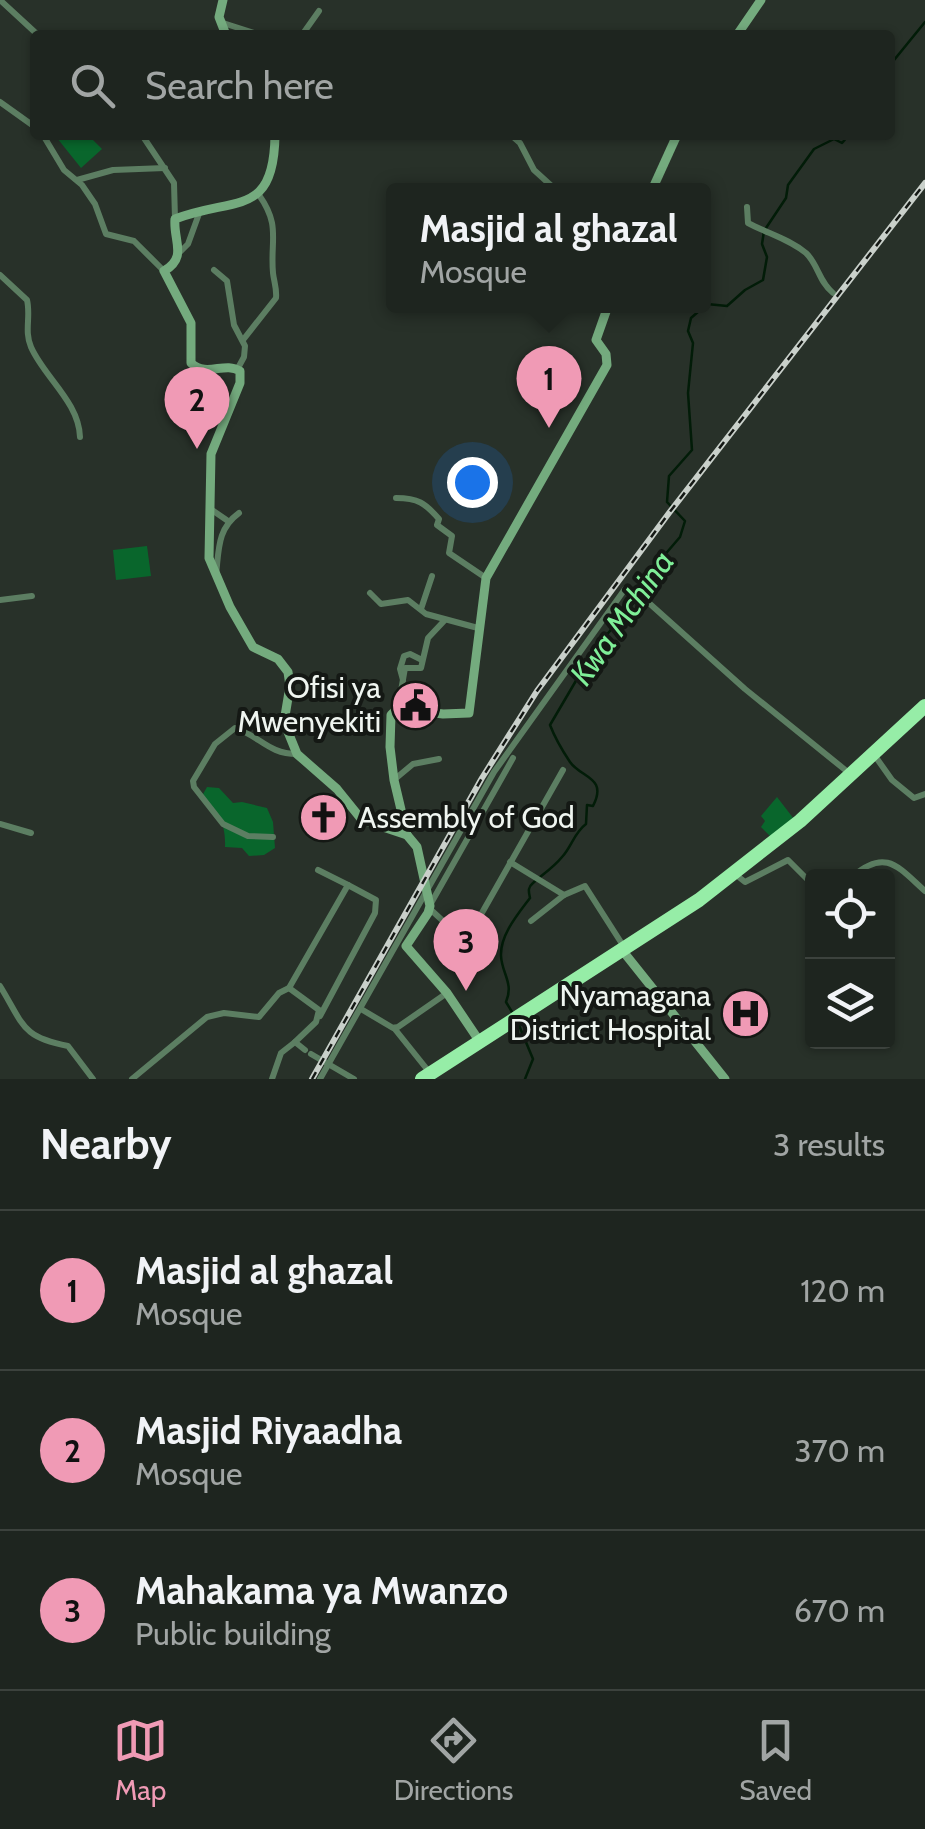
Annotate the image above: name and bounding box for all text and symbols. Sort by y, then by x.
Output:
search box [30,30,895,140]
icon: search [65,58,120,113]
text: Search here [145,62,334,109]
popup [386,183,711,313]
text: Masjid al ghazal [419,205,678,252]
text: Mosque [419,252,527,291]
pin: 1 [516,346,582,428]
pin: 2 [164,366,230,449]
your location [447,457,498,508]
water label: Kwa Mchina [561,543,682,692]
place label: Ofisi ya Mwenyekiti [237,669,382,740]
public building icon: Ofisi ya Mwenyekiti [390,679,442,731]
church icon: Assembly of God [297,792,349,844]
place label: Assembly of God [358,799,575,836]
map controls [805,869,895,1049]
button: locate [805,869,895,959]
pin: 3 [434,908,498,991]
button: layers [805,959,895,1049]
place label: Nyamagana District Hospital [510,977,712,1048]
hospital icon: Nyamagana District Hospital [720,987,772,1039]
text: Nearby [40,1118,172,1170]
text: 3 results [773,1125,885,1164]
text: Masjid al ghazal [135,1247,393,1294]
text: 1 [67,1271,78,1310]
text: 120 m [800,1271,885,1310]
text: Mosque [135,1294,242,1333]
text: Masjid Riyaadha [135,1407,402,1454]
text: 2 [64,1431,81,1470]
text: 370 m [794,1431,885,1470]
text: Mosque [135,1454,242,1493]
text: Mahakama ya Mwanzo [135,1567,508,1614]
text: 3 [64,1591,81,1630]
text: 670 m [794,1591,885,1630]
text: Public building [135,1614,331,1653]
tab: Map [113,1713,168,1807]
tab: Directions [394,1713,513,1807]
tab: Saved [739,1713,812,1807]

